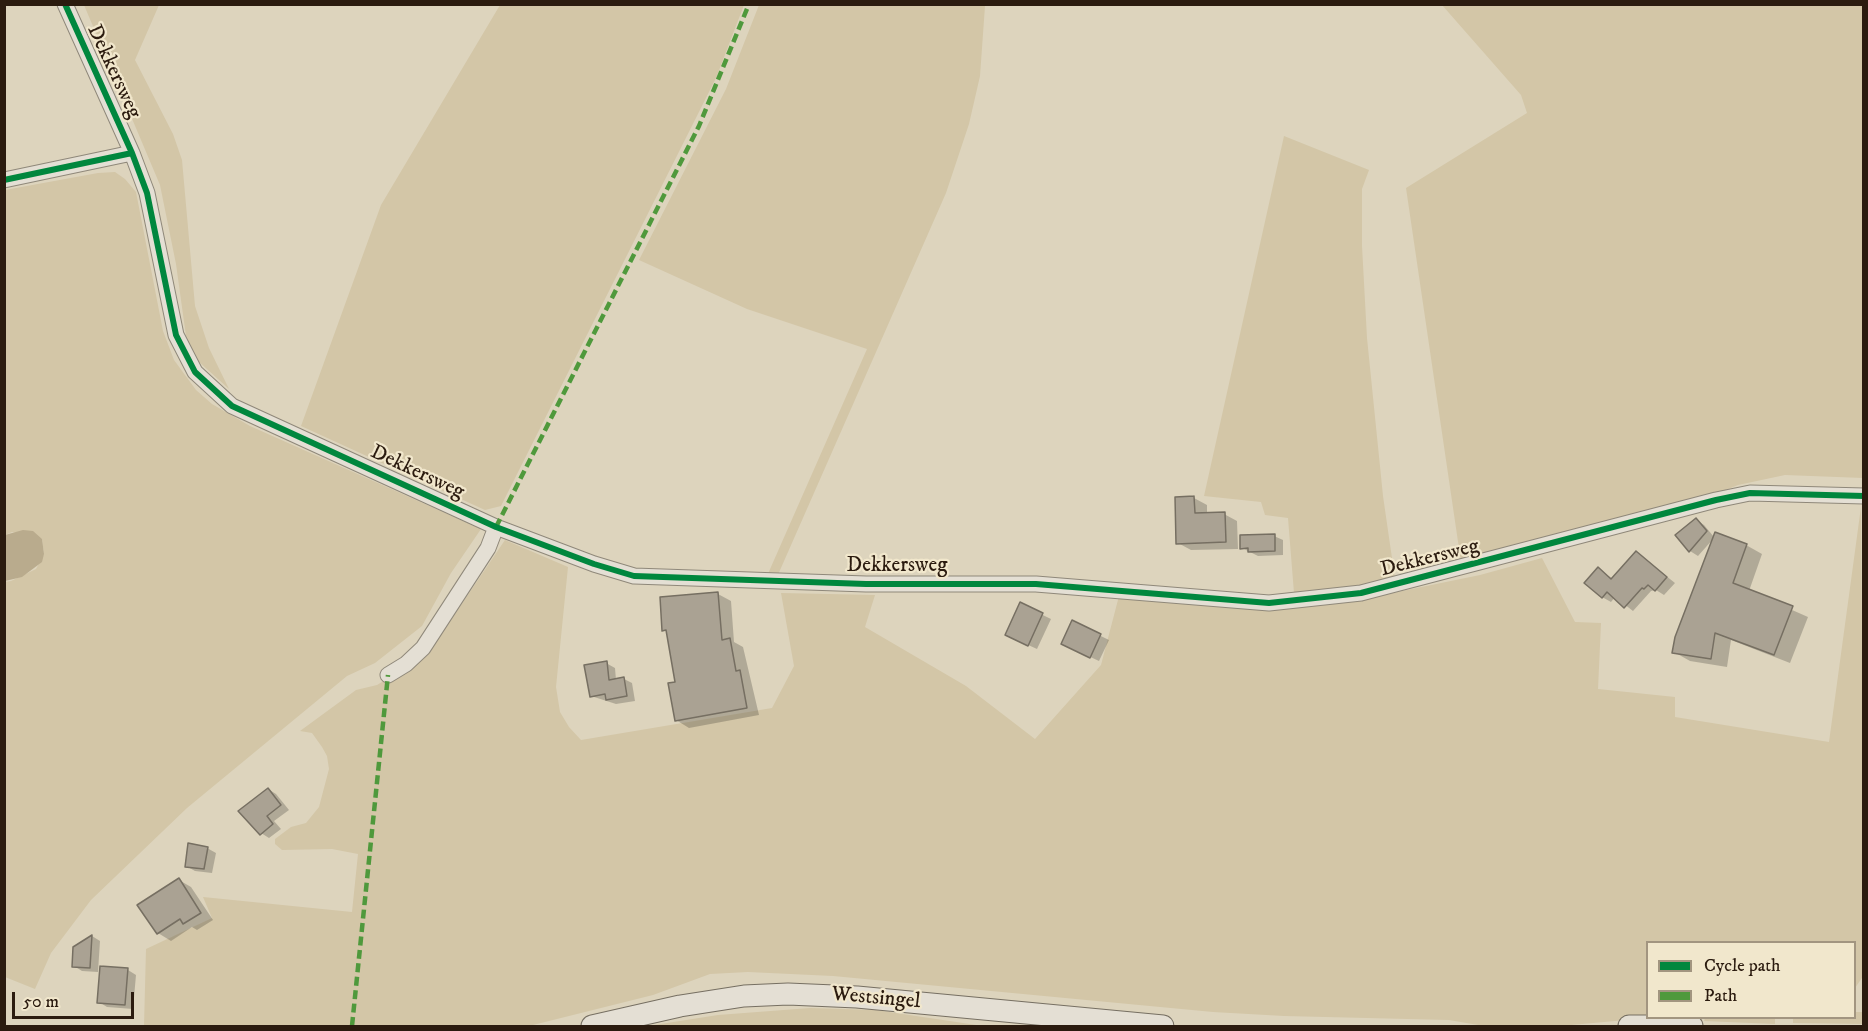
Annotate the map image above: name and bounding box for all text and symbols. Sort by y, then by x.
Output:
street label: Dekkersweg [80,21,146,123]
street label: Dekkersweg [366,440,468,506]
street label: Dekkersweg [1378,535,1482,583]
street label: Dekkersweg [847,554,947,580]
legend [1646,941,1856,1019]
text: Cycle path [1704,955,1781,977]
scale bar [15,980,136,1018]
street label: Westsingel [830,983,922,1015]
text: Path [1704,985,1737,1007]
text: 50 m [23,991,59,1013]

